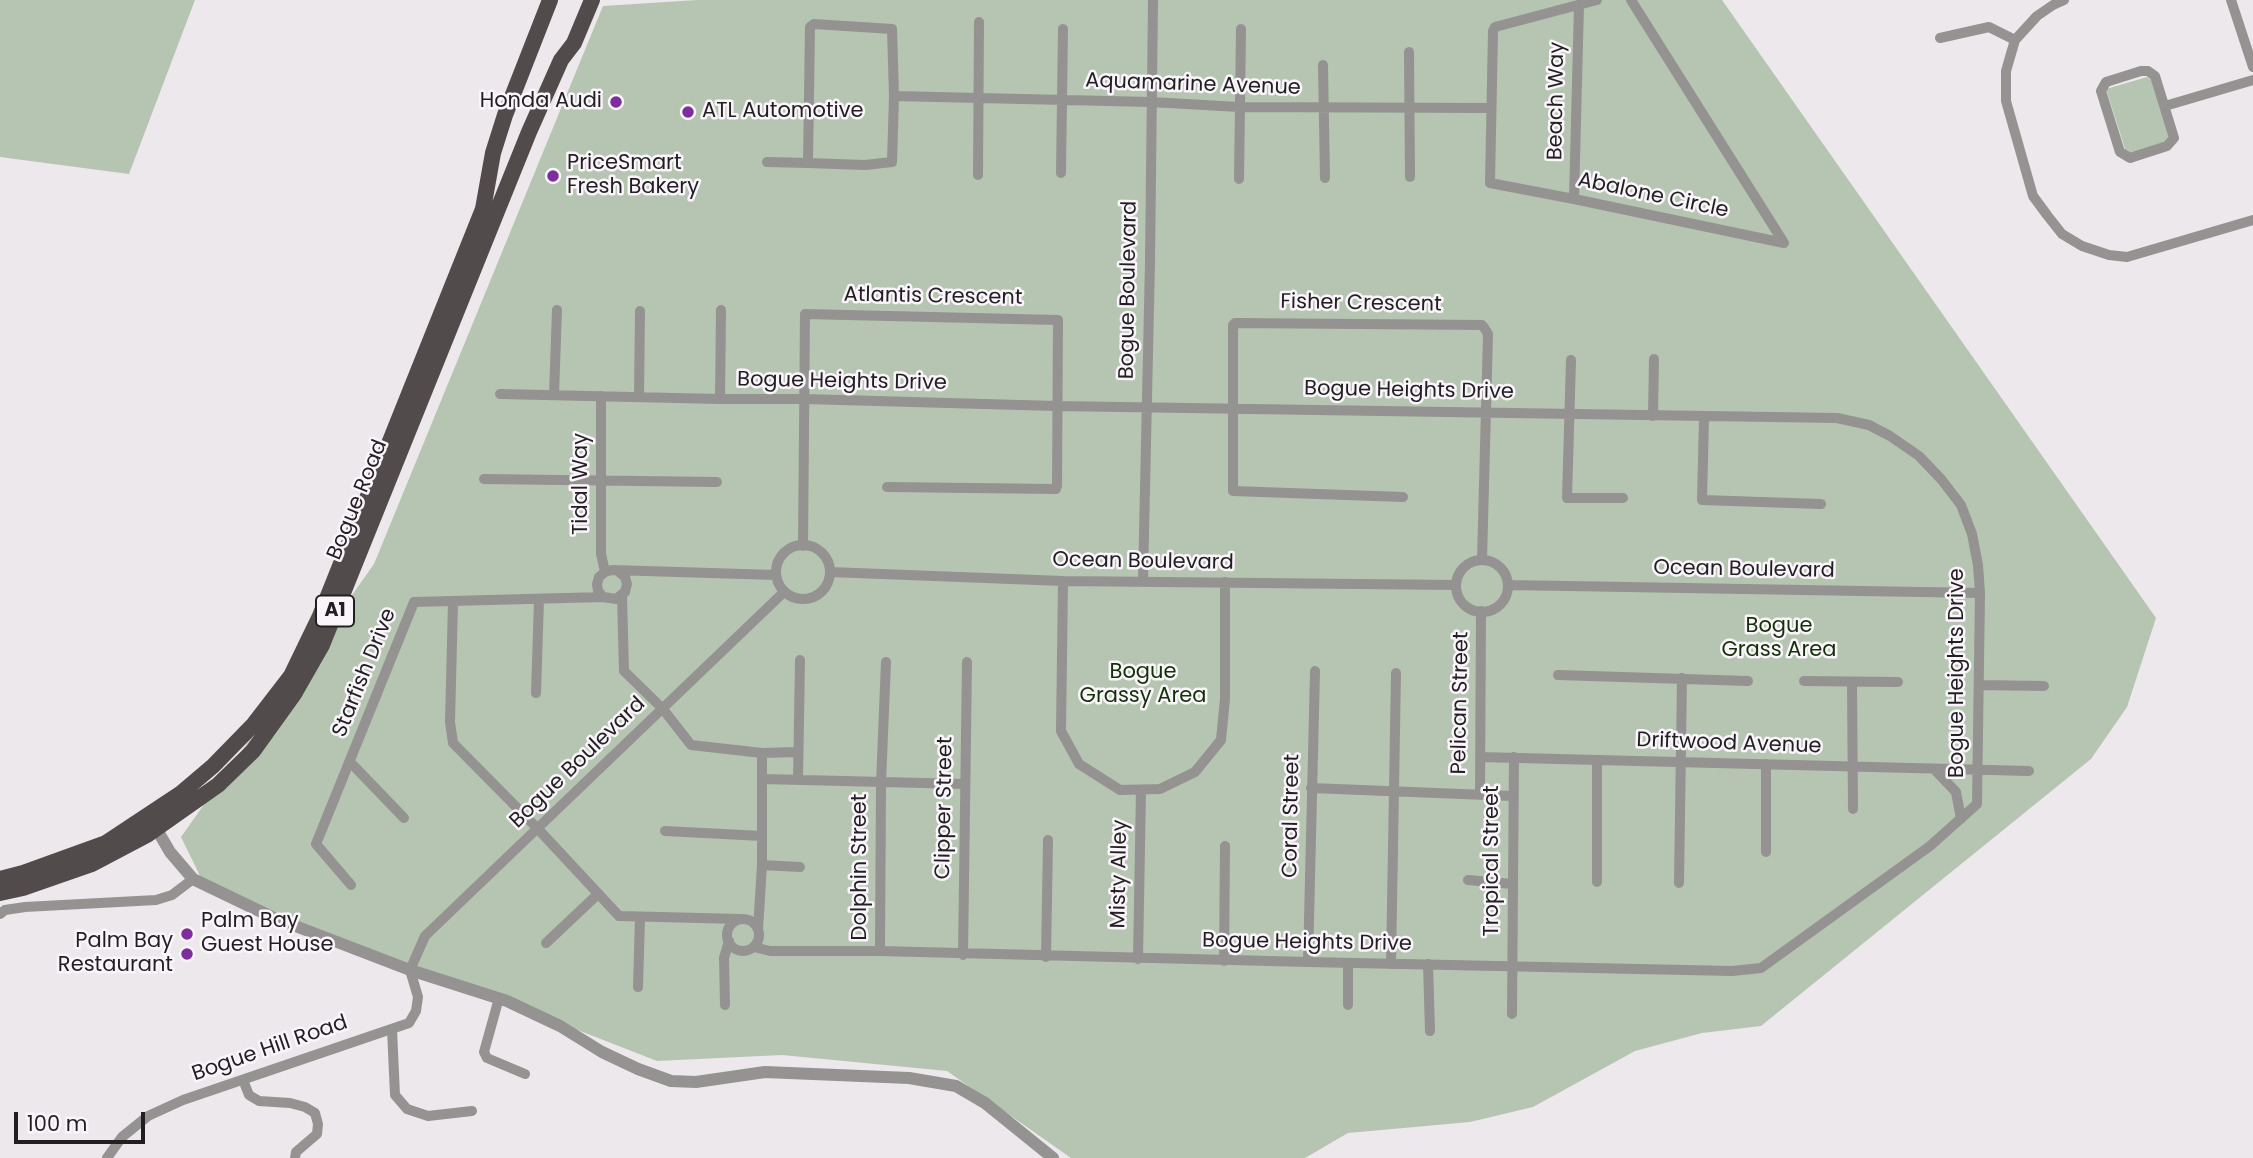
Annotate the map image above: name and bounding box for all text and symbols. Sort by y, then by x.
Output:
street label: Beach Way [1543,42,1571,160]
street label: Aquamarine Avenue [1085,69,1301,101]
place label: Honda Audi [480,89,602,115]
marker: Honda Audi [608,94,624,110]
place label: ATL Automotive [702,99,864,125]
marker: ATL Automotive [680,104,696,120]
place label: PriceSmart Fresh Bakery [567,151,699,201]
marker: PriceSmart Fresh Bakery [545,168,561,184]
street label: Abalone Circle [1575,168,1731,224]
street label: Bogue Boulevard [1115,201,1143,379]
street label: Atlantis Crescent [843,283,1023,311]
street label: Fisher Crescent [1280,290,1442,318]
street label: Bogue Heights Drive [737,368,947,396]
street label: Bogue Heights Drive [1304,377,1514,405]
street label: Tidal Way [569,433,595,535]
street label: Bogue Road [322,436,394,564]
street label: Ocean Boulevard [1052,548,1234,576]
street label: Ocean Boulevard [1653,556,1835,584]
street label: Bogue Heights Drive [1945,568,1971,778]
road number: A1 [316,596,354,626]
street label: Starfish Drive [328,605,402,741]
park label: Bogue Grass Area [1721,614,1837,664]
street label: Pelican Street [1447,631,1475,775]
park label: Bogue Grassy Area [1080,660,1206,710]
street label: Bogue Boulevard [505,692,651,834]
street label: Driftwood Avenue [1636,728,1822,760]
street label: Clipper Street [931,736,959,880]
street label: Coral Street [1278,754,1306,878]
street label: Tropical Street [1480,785,1506,937]
street label: Dolphin Street [848,794,874,940]
street label: Misty Alley [1106,819,1134,929]
place label: Palm Bay Guest House [201,909,333,959]
marker: Palm Bay Guest House [179,926,195,942]
place label: Palm Bay Restaurant [58,929,173,979]
street label: Bogue Heights Drive [1202,929,1412,957]
marker: Palm Bay Restaurant [179,946,195,962]
street label: Bogue Hill Road [189,1011,351,1087]
scale bar [18,1098,149,1142]
text: 100 m [27,1109,87,1138]

